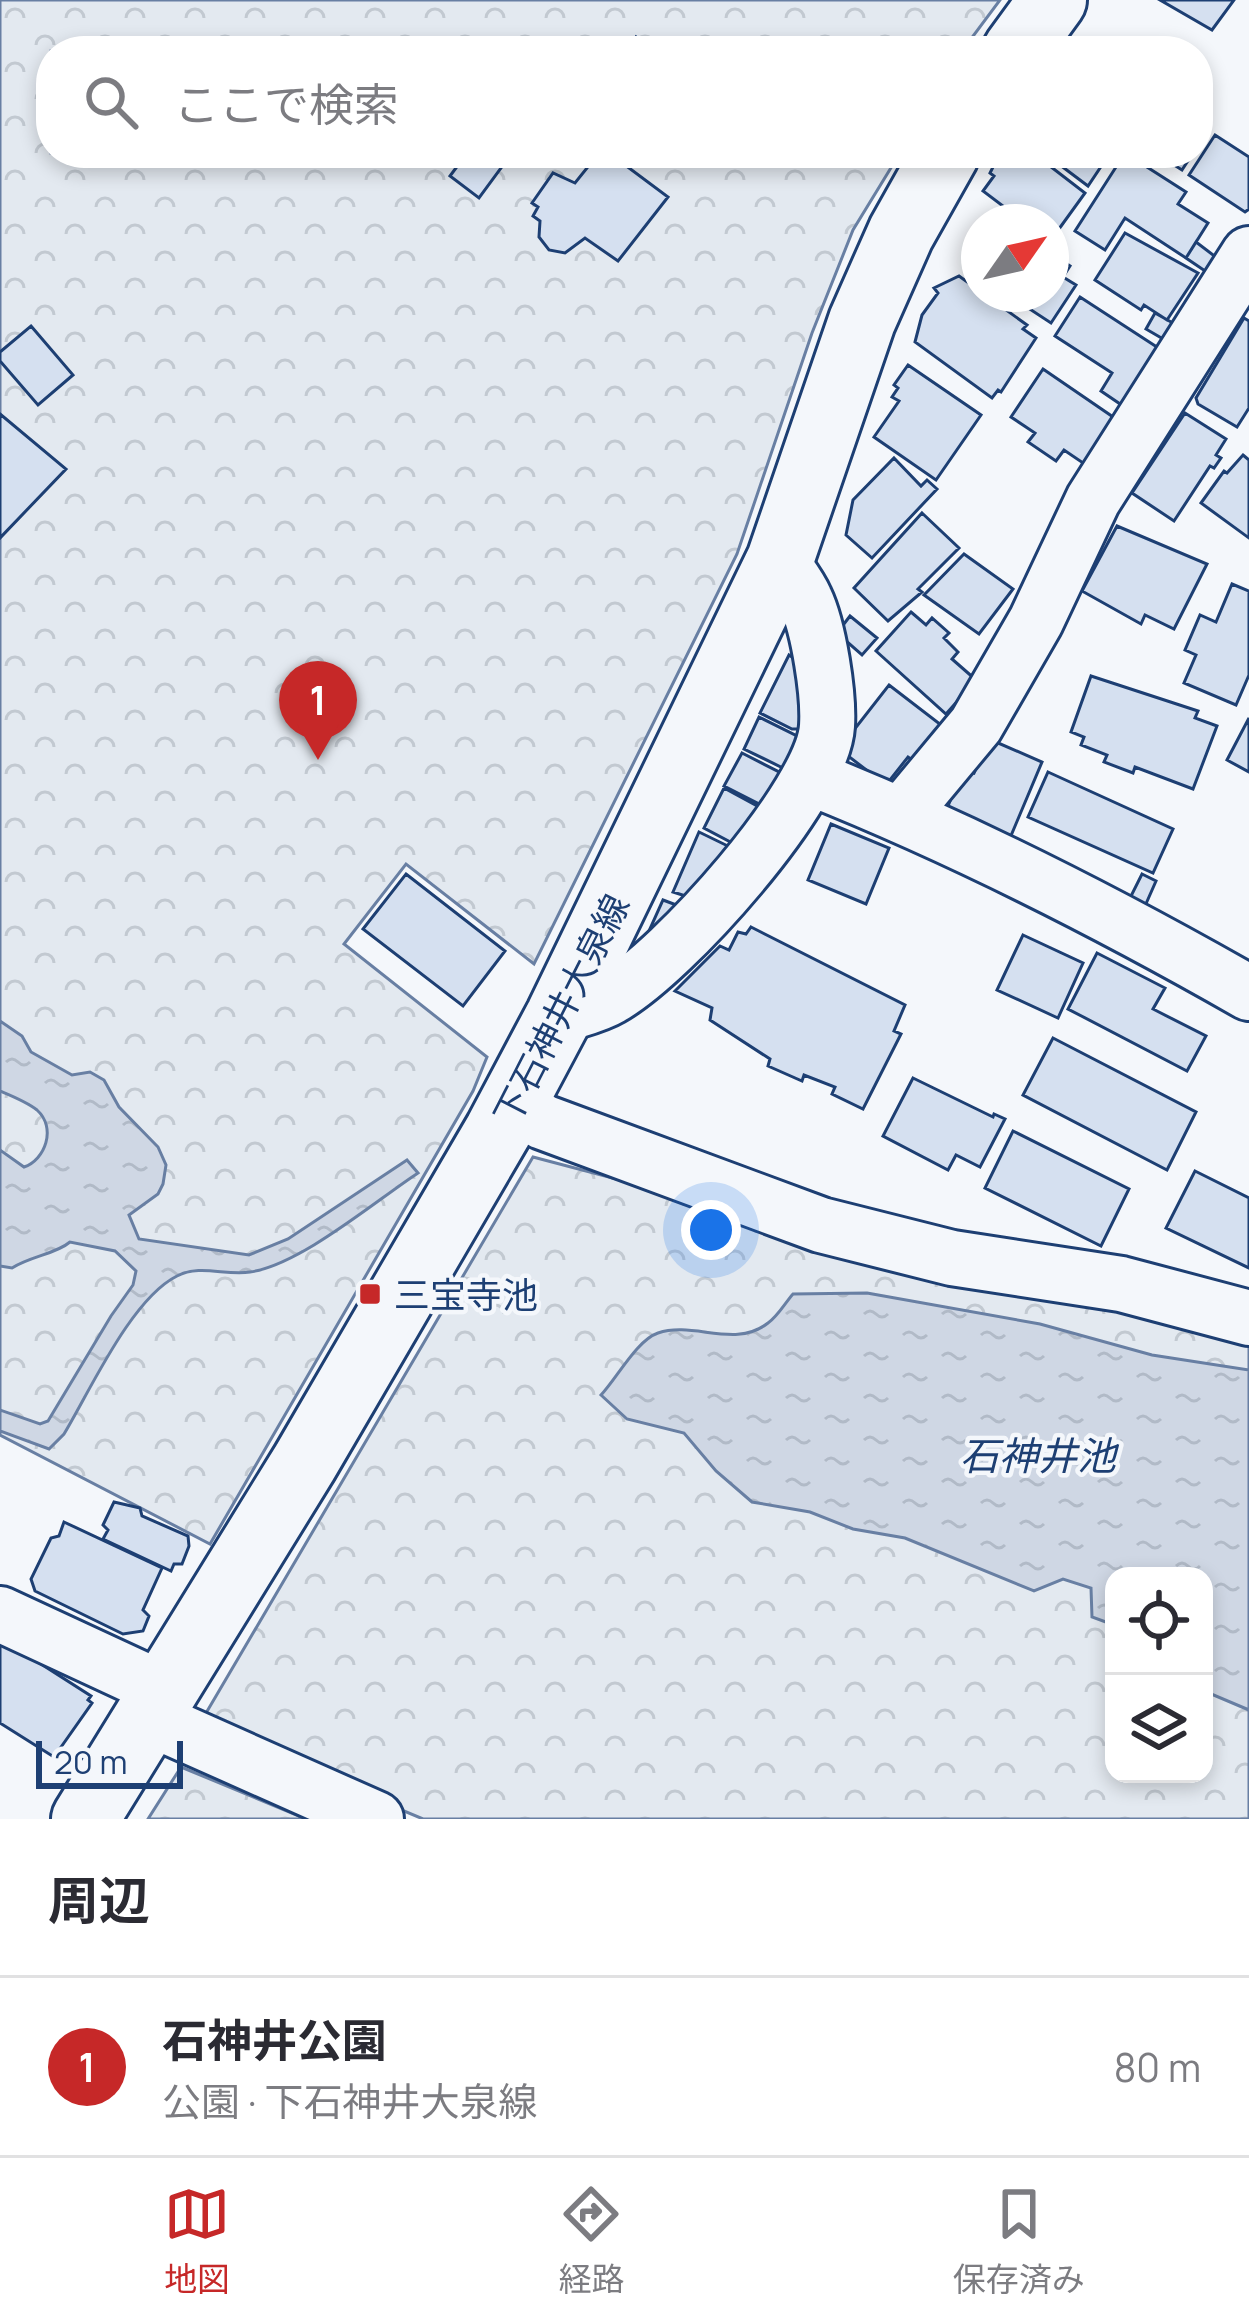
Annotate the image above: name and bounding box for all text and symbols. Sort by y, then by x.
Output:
search box [36,36,1213,168]
icon: search [78,69,144,135]
text: ここで検索 [174,73,399,135]
north arrow [961,204,1069,312]
pin: 1 [279,661,357,760]
street label: 下石神井大泉線 [482,886,640,1132]
your location [681,1200,741,1260]
place label: 三宝寺池 [394,1270,538,1319]
marker: 三宝寺池 [357,1281,383,1307]
water label: 石神井池 [960,1428,1120,1482]
map controls [1105,1567,1213,1783]
button: locate [1105,1567,1213,1675]
button: layers [1105,1675,1213,1783]
scale bar [36,1735,183,1788]
text: 20 m [54,1739,128,1784]
text: 周辺 [48,1865,150,1934]
text: 石神井公園 [162,2009,387,2071]
text: 1 [78,2040,96,2094]
text: 80 m [1114,2040,1201,2094]
text: 公園 · 下石神井大泉線 [162,2074,537,2128]
tab: 地図 [164,2181,230,2301]
tab: 経路 [558,2181,624,2301]
tab: 保存済み [953,2181,1085,2301]

